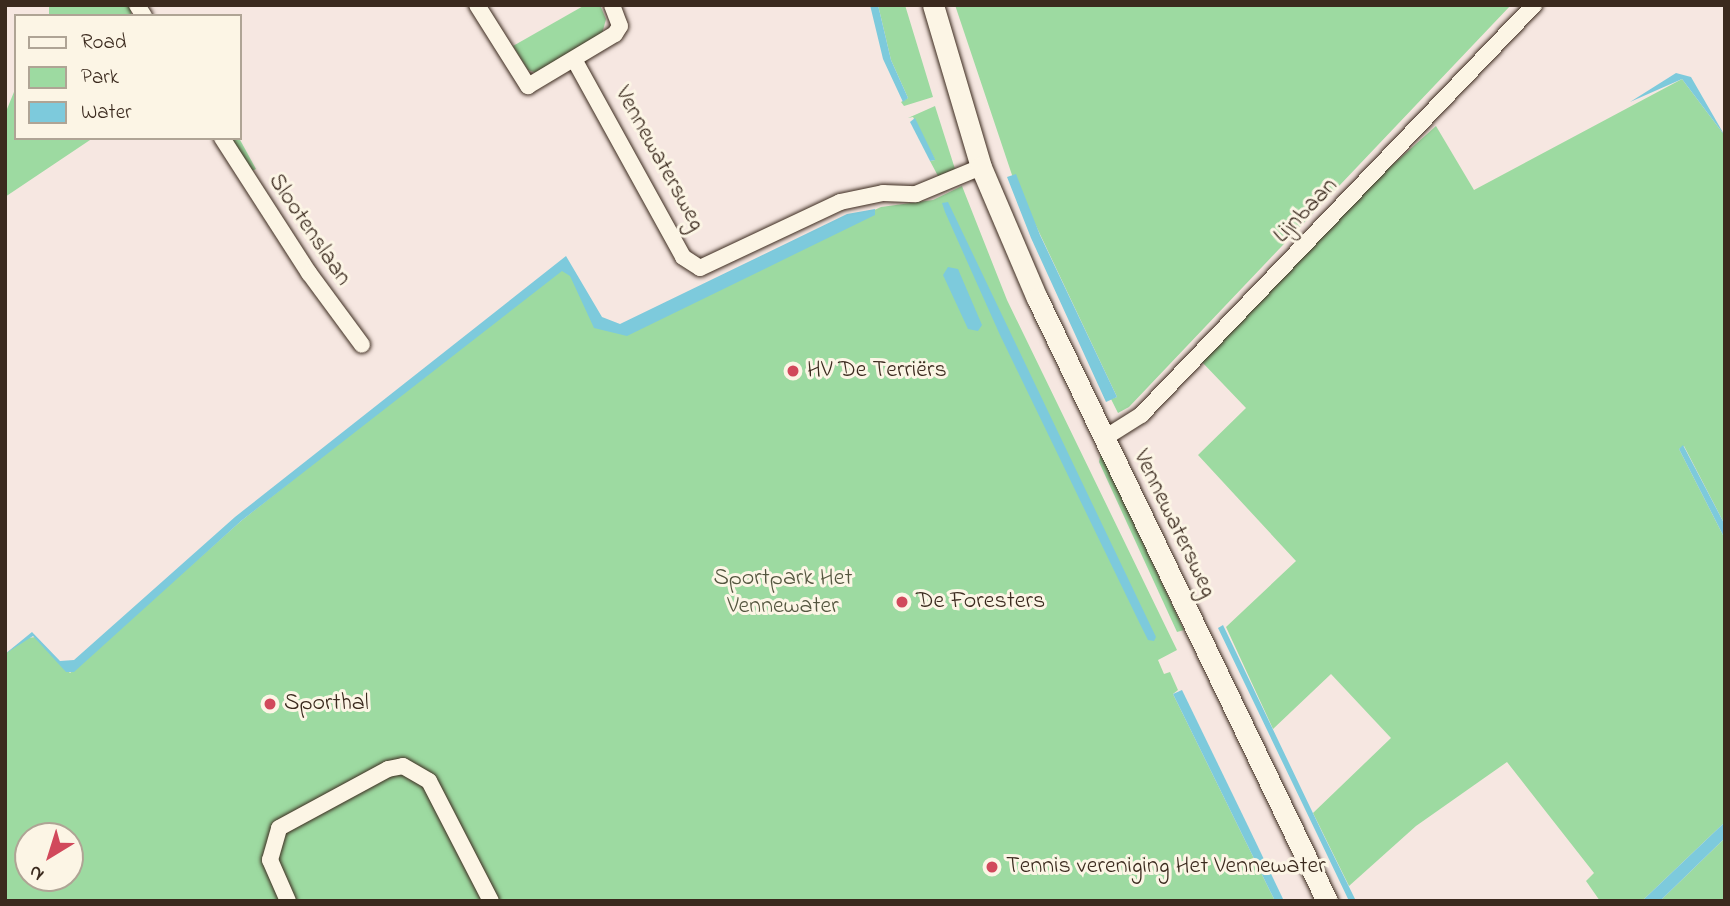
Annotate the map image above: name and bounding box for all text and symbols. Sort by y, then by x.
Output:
legend [14,14,242,140]
text: Road [81,28,127,58]
text: Park [81,63,119,93]
street label: Vennewatersweg [607,82,711,236]
text: Water [81,98,132,128]
street label: Slootenslaan [261,168,357,292]
street label: Lijnbaan [1268,172,1344,250]
place label: HV De Terriërs [807,357,947,385]
marker: HV De Terriërs [785,363,801,379]
street label: Vennewatersweg [1126,445,1222,603]
park label: Sportpark Het Vennewater [713,565,853,621]
place label: De Foresters [916,588,1045,616]
marker: De Foresters [894,594,910,610]
place label: Sporthal [284,690,369,718]
marker: Sporthal [262,696,278,712]
north arrow [14,822,84,892]
place label: Tennis vereniging Het Vennewater [1006,853,1326,881]
text: N [24,858,50,887]
marker: Tennis vereniging Het Vennewater [984,859,1000,875]

